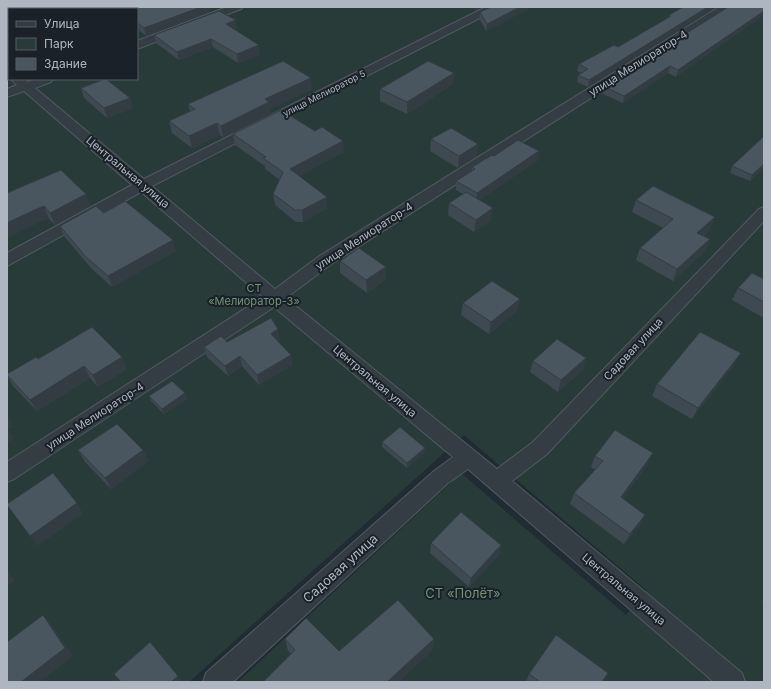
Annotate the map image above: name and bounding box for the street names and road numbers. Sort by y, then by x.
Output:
street label: улица Мелиоратор-4 [586,27,690,99]
street label: улица Мелиоратор 5 [281,67,367,119]
street label: Центральная улица [83,133,173,211]
street label: улица Мелиоратор-4 [313,199,415,273]
street label: Садовая улица [600,315,666,383]
street label: Центральная улица [330,342,420,420]
street label: улица Мелиоратор-4 [44,379,146,453]
street label: Садовая улица [299,530,381,606]
street label: Центральная улица [579,550,669,628]

